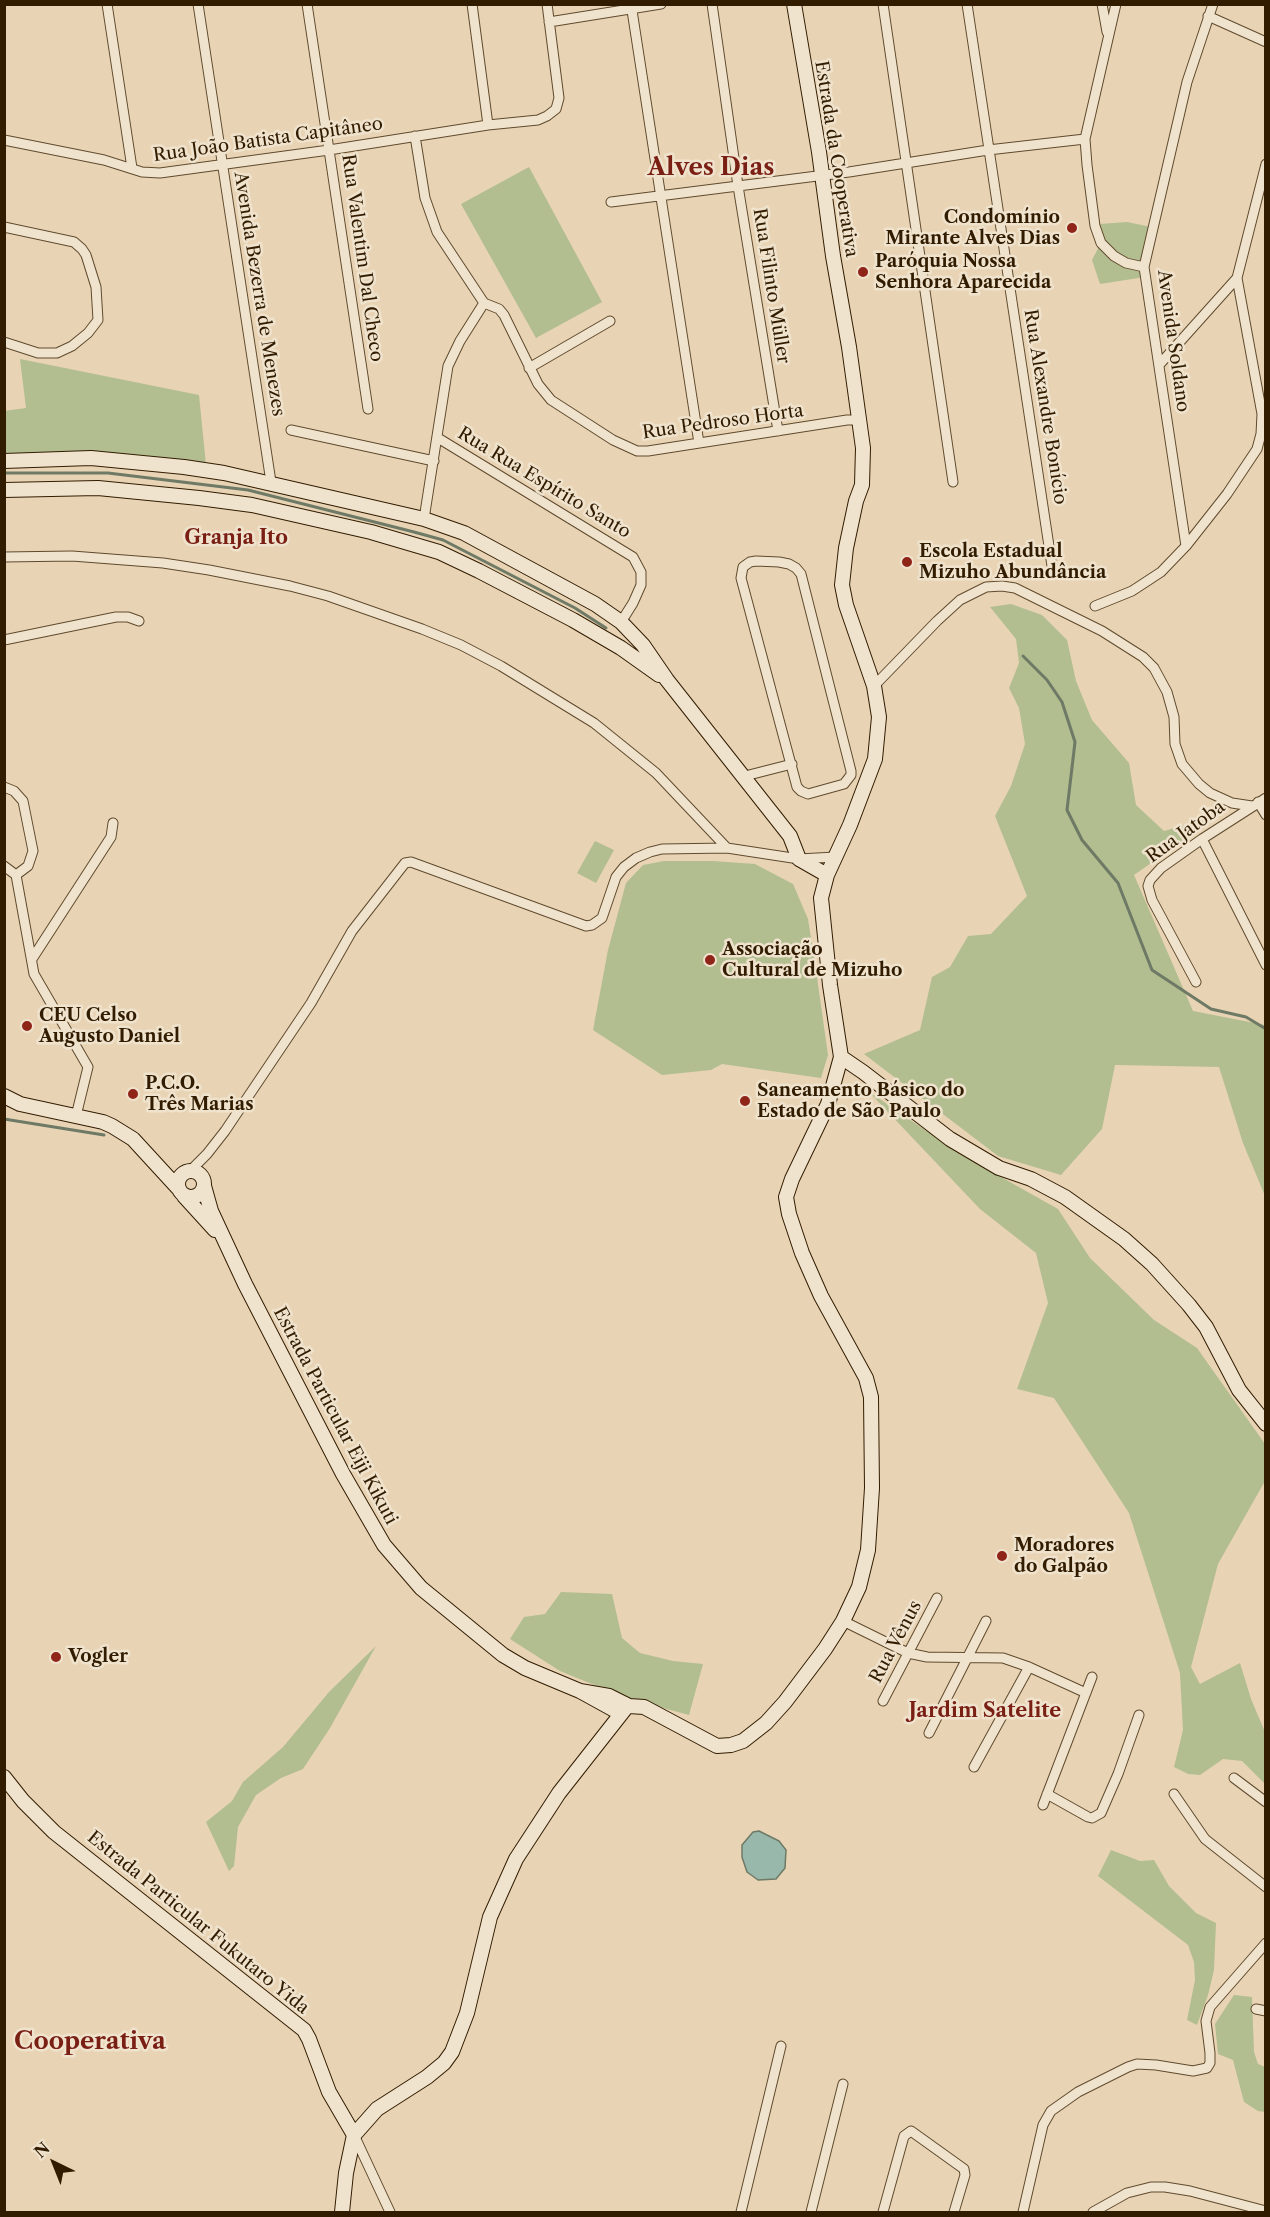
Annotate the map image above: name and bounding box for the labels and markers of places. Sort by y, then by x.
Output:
place label: Condomínio Mirante Alves Dias [885,207,1060,250]
marker: Condomínio Mirante Alves Dias [1065,221,1079,235]
place label: Paróquia Nossa Senhora Aparecida [875,251,1051,294]
marker: Paróquia Nossa Senhora Aparecida [856,265,870,279]
place label: Escola Estadual Mizuho Abundância [919,541,1106,584]
marker: Escola Estadual Mizuho Abundância [900,555,914,569]
place label: Associação Cultural de Mizuho [722,939,902,982]
marker: Associação Cultural de Mizuho [703,953,717,967]
place label: CEU Celso Augusto Daniel [39,1005,180,1048]
marker: CEU Celso Augusto Daniel [20,1019,34,1033]
place label: P.C.O. Três Marias [145,1073,254,1116]
place label: Saneamento Básico do Estado de São Paulo [757,1080,964,1122]
marker: P.C.O. Três Marias [126,1087,140,1101]
marker: Saneamento Básico do Estado de São Paulo [738,1094,752,1108]
place label: Moradores do Galpão [1014,1535,1114,1578]
marker: Moradores do Galpão [995,1549,1009,1563]
place label: Vogler [68,1646,128,1668]
marker: Vogler [49,1650,63,1664]

